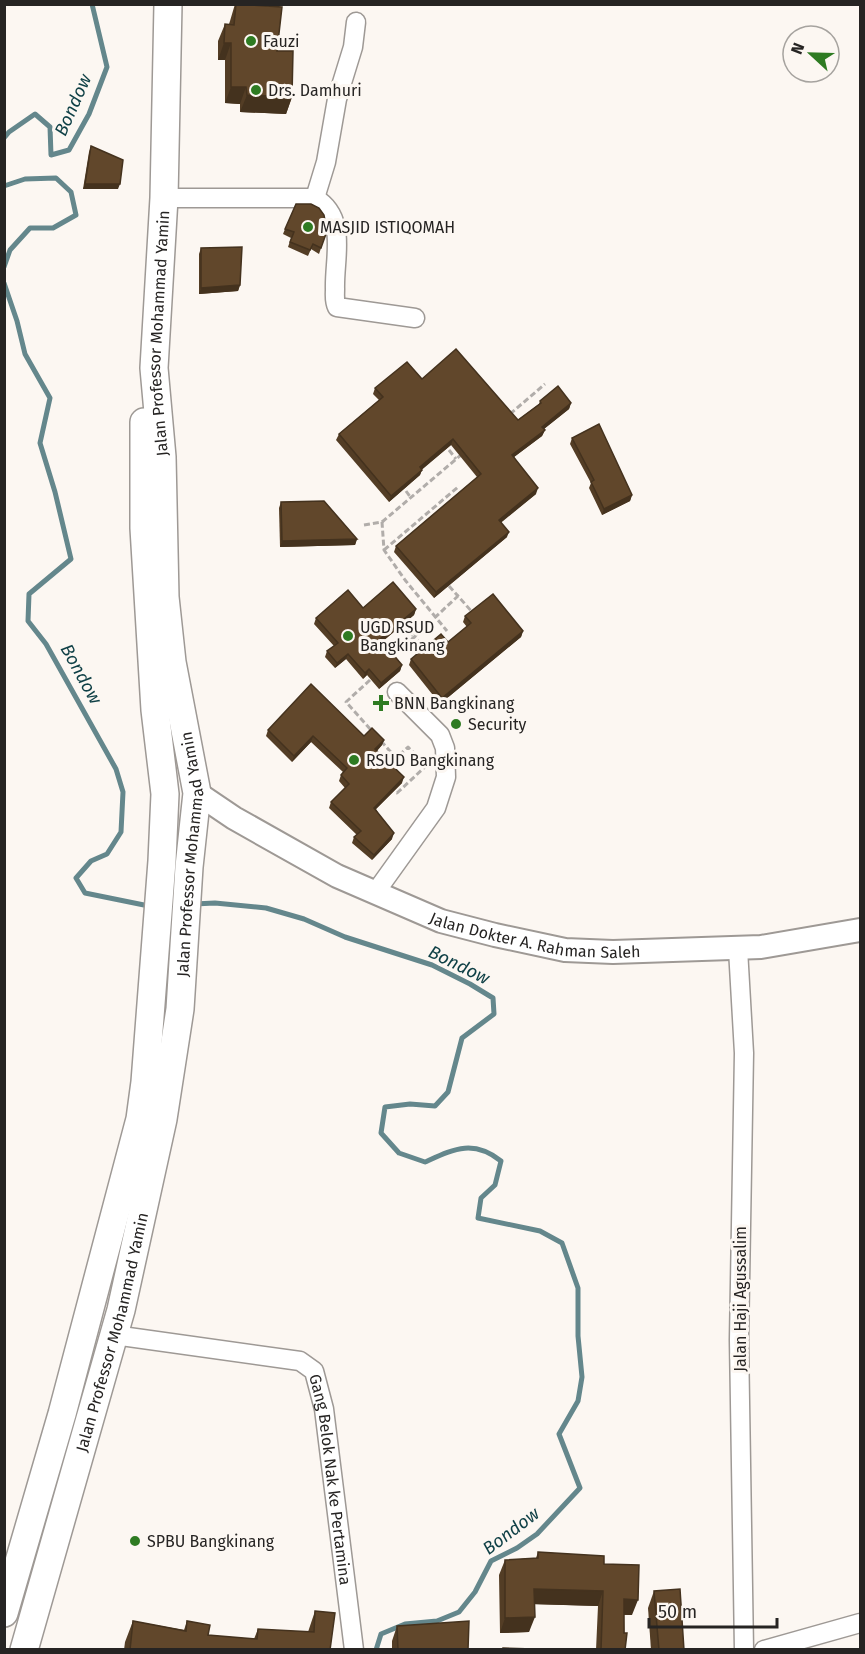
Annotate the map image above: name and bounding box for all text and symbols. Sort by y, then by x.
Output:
north arrow [781,24,841,84]
place label: Fauzi [263,32,299,51]
marker: Fauzi [244,34,258,48]
text: N [787,40,808,57]
water label: Bondow [50,70,97,139]
place label: Drs. Damhuri [268,81,362,100]
marker: Drs. Damhuri [249,83,263,97]
street label: Jalan Professor Mohammad Yamin [144,210,173,457]
place label: MASJID ISTIQOMAH [320,218,455,237]
marker: MASJID ISTIQOMAH [301,220,315,234]
place label: UGD RSUD Bangkinang [360,618,445,655]
marker: UGD RSUD Bangkinang [341,629,355,643]
water label: Bondow [56,640,107,709]
marker: BNN Bangkinang [372,694,390,712]
place label: BNN Bangkinang [394,694,515,713]
place label: Security [468,715,527,734]
marker: Security [449,717,463,731]
street label: Jalan Professor Mohammad Yamin [173,730,207,977]
place label: RSUD Bangkinang [366,751,495,770]
marker: RSUD Bangkinang [347,753,361,767]
street label: Jalan Dokter A. Rahman Saleh [427,908,641,962]
water label: Bondow [425,941,494,990]
street label: Jalan Professor Mohammad Yamin [72,1210,152,1454]
street label: Jalan Haji Agussalim [731,1226,750,1372]
street label: Gang Belok Nak ke Pertamina [306,1372,355,1586]
water label: Bondow [478,1502,545,1559]
place label: SPBU Bangkinang [147,1532,275,1551]
marker: SPBU Bangkinang [128,1534,142,1548]
scale bar [649,1591,776,1629]
text: 50 m [658,1601,697,1623]

